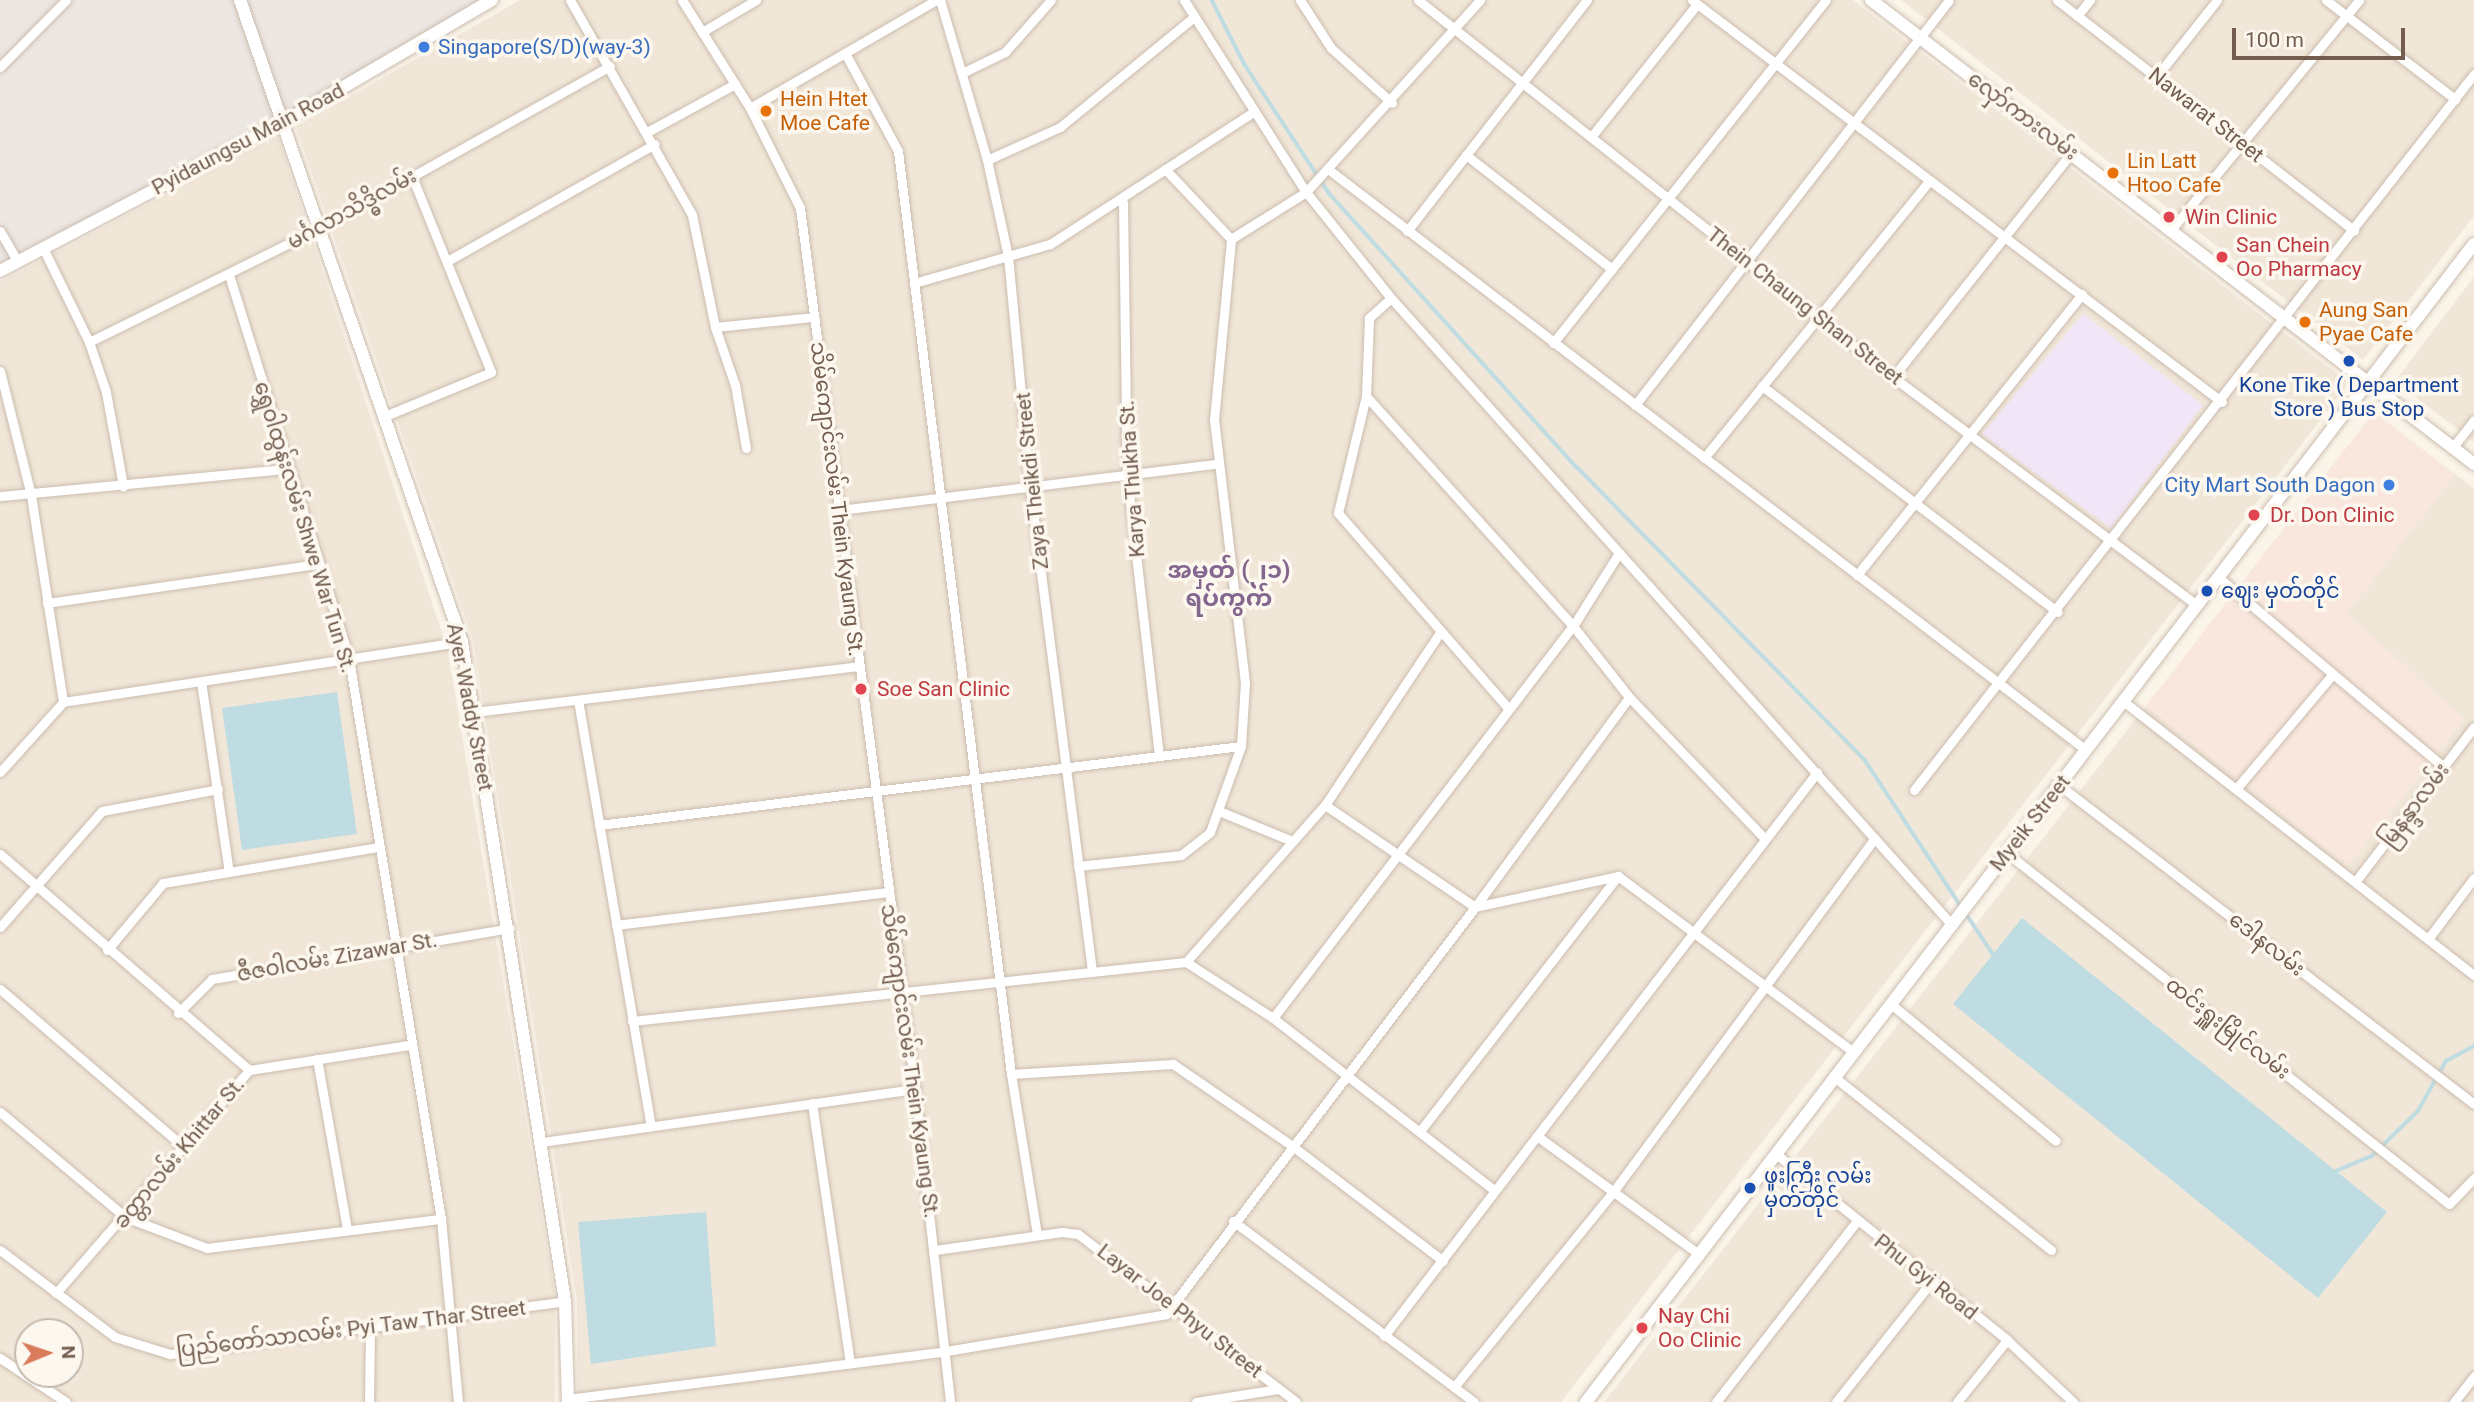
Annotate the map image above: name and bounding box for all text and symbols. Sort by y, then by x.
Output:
scale bar [2236,14,2409,58]
text: 100 m [2245,28,2304,52]
place label: Singapore(S/D)(way-3) [438,34,651,60]
marker: Singapore(S/D)(way-3) [416,39,432,55]
street label: Nawarat Street [2143,62,2269,168]
street label: လှော်ကားလမ်း [1963,66,2083,166]
street label: Pyidaungsu Main Road [148,78,348,200]
place label: Hein Htet Moe Cafe [780,86,870,136]
marker: Hein Htet Moe Cafe [758,103,774,119]
place label: Lin Latt Htoo Cafe [2127,148,2221,198]
street label: မင်္ဂလာသိဒ္ဓိလမ်း [283,163,421,255]
marker: Lin Latt Htoo Cafe [2105,165,2121,181]
place label: Win Clinic [2185,204,2277,230]
marker: Win Clinic [2159,207,2179,227]
street label: Thein Chaung Shan Street [1702,222,1908,390]
place label: San Chein Oo Pharmacy [2236,232,2362,282]
marker: San Chein Oo Pharmacy [2214,249,2230,265]
place label: Aung San Pyae Cafe [2319,297,2413,347]
marker: Aung San Pyae Cafe [2297,314,2313,330]
street label: သိမ်ကျောင်းလမ်း Thein Kyaung St. [805,340,869,658]
marker: Kone Tike ( Department Store ) Bus Stop [2341,353,2357,369]
place label: Kone Tike ( Department Store ) Bus Stop [2239,372,2459,422]
street label: ရွှေဝါထွန်းလမ်း Shwe War Tun St. [249,378,361,676]
street label: Zaya Theikdi Street [1010,391,1054,571]
street label: Karya Thukha St. [1114,399,1150,559]
place label: City Mart South Dagon [2165,472,2375,498]
marker: City Mart South Dagon [2381,477,2397,493]
place label: Dr. Don Clinic [2270,502,2395,528]
marker: Dr. Don Clinic [2244,505,2264,525]
district label: အမှတ် (၂၁) ရပ်ကွက် [1168,557,1290,613]
place label: ဈေး မှတ်တိုင် [2221,578,2340,604]
marker: ဈေး မှတ်တိုင် [2199,583,2215,599]
street label: Ayer Waddy Street [441,621,499,793]
place label: Soe San Clinic [877,676,1010,702]
marker: Soe San Clinic [851,679,871,699]
street label: မြနန္ဒာလမ်း [2375,758,2455,852]
street label: Myeik Street [1984,770,2076,876]
street label: သိမ်ကျောင်းလမ်း Thein Kyaung St. [875,902,945,1220]
street label: ဒေါနလမ်း [2224,907,2310,981]
street label: ဇီဇဝါလမ်း Zizawar St. [235,927,439,987]
street label: ထင်းရှူးမြိုင်လမ်း [2161,972,2295,1084]
street label: ခတ္တာလမ်း Khittar St. [108,1072,250,1234]
place label: ဖူးကြီး လမ်း မှတ်တိုင် [1764,1163,1871,1213]
marker: ဖူးကြီး လမ်း မှတ်တိုင် [1742,1180,1758,1196]
street label: Phu Gyi Road [1869,1229,1983,1325]
street label: Layar Joe Phyu Street [1092,1239,1268,1383]
street label: ပြည်တော်သာလမ်း Pyi Taw Thar Street [174,1295,528,1363]
place label: Nay Chi Oo Clinic [1658,1303,1741,1353]
north arrow [14,1318,84,1388]
marker: Nay Chi Oo Clinic [1632,1318,1652,1338]
text: N [57,1345,80,1359]

